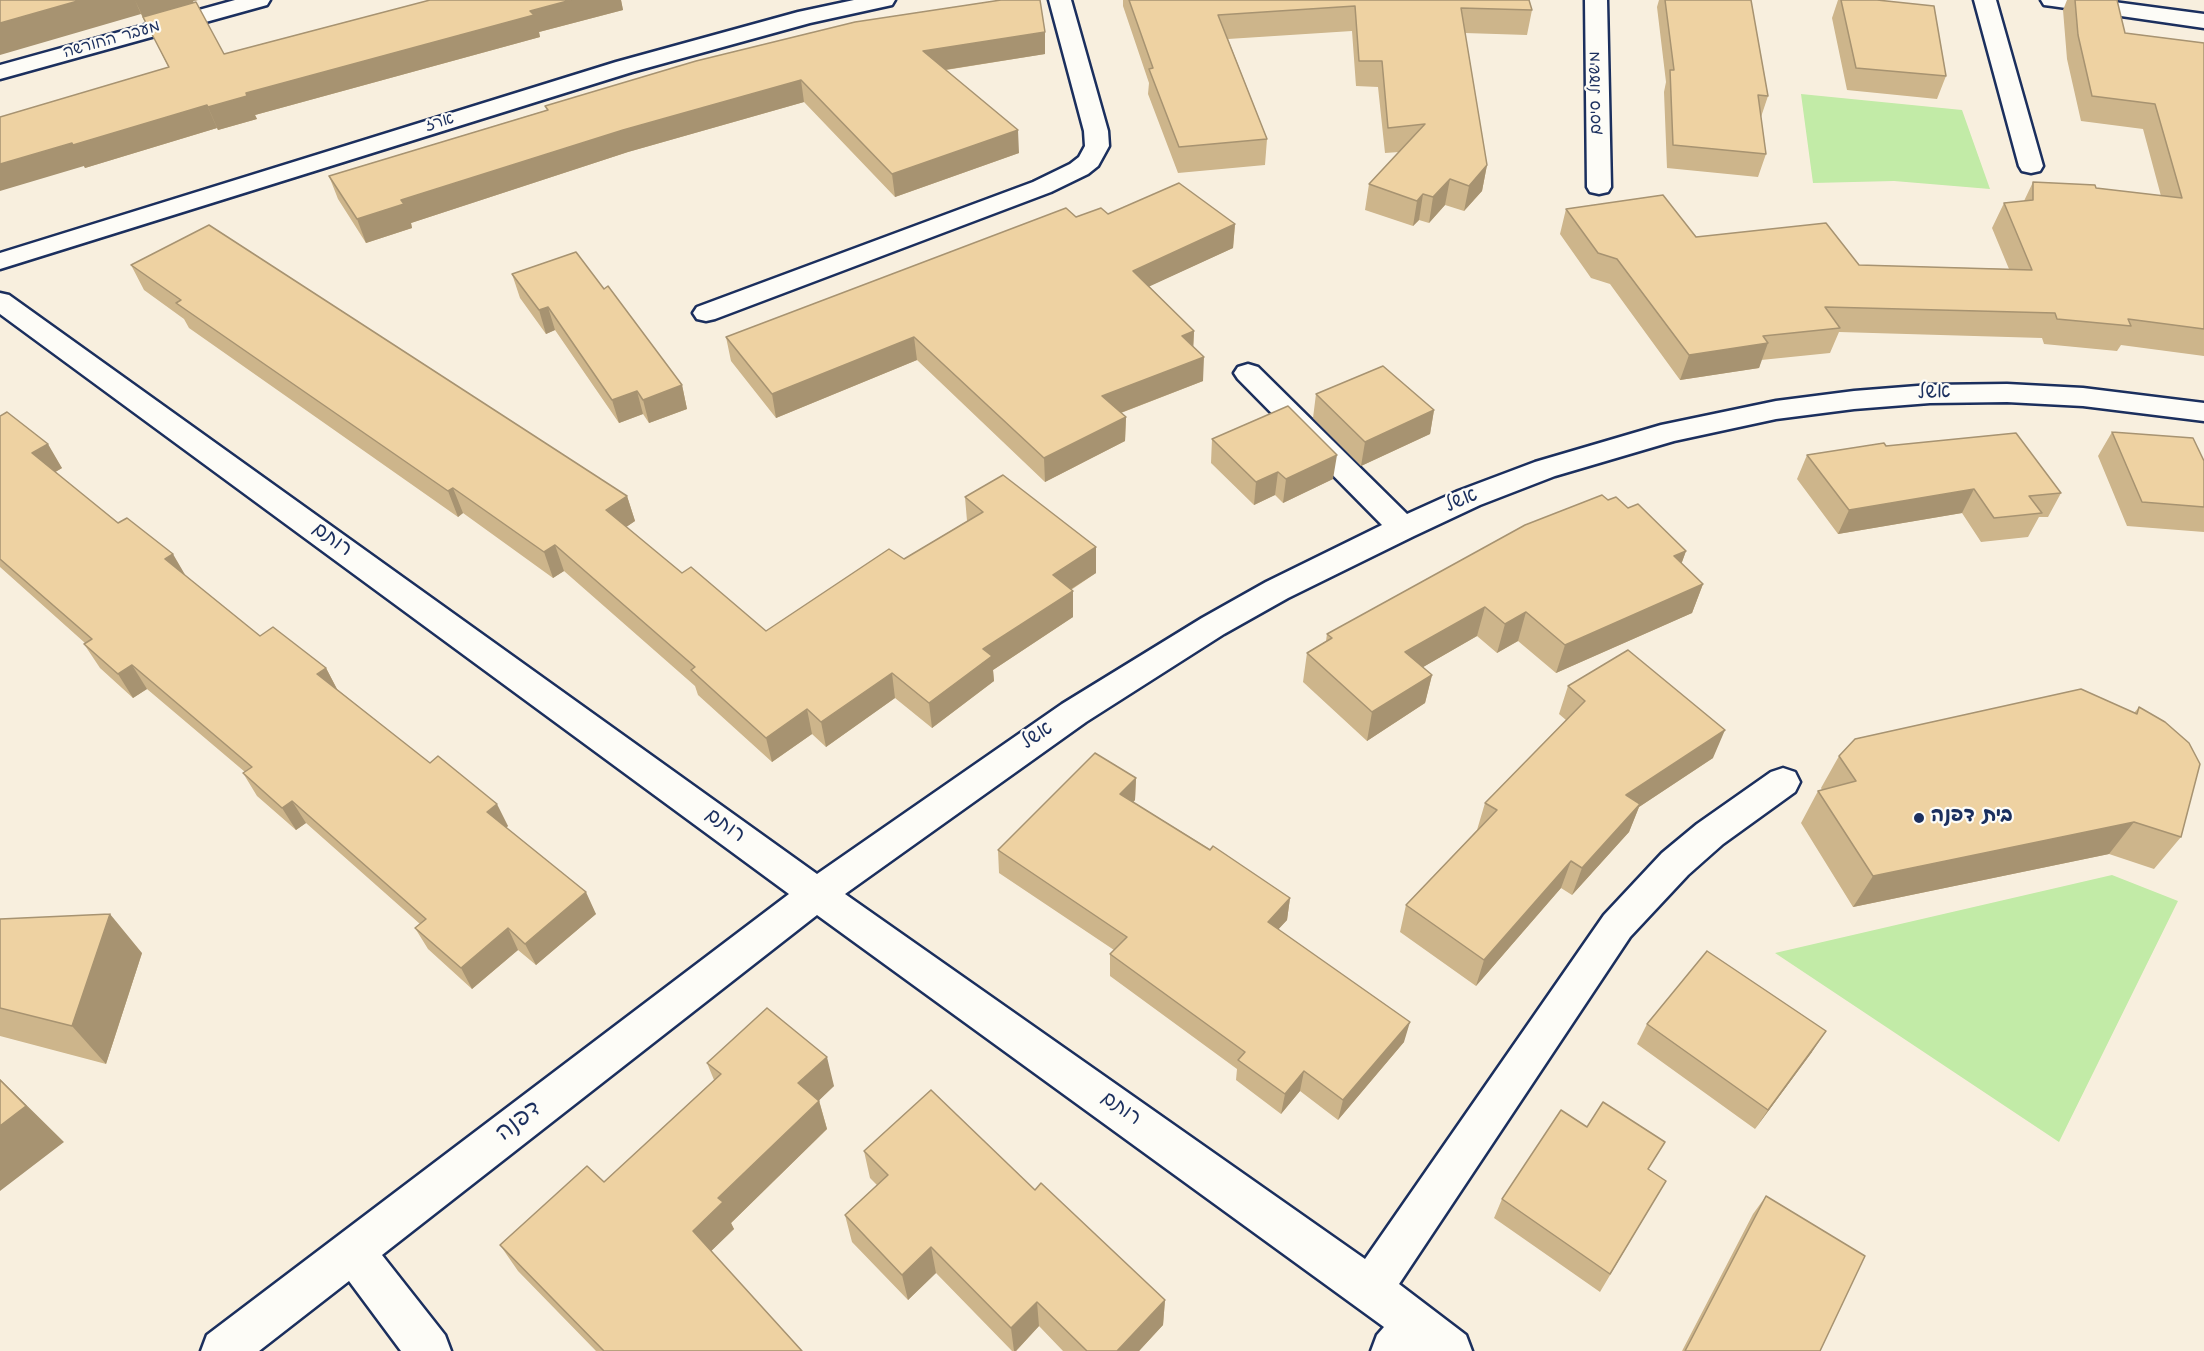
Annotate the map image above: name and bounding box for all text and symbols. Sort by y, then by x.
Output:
street label: מעבר החורשה [61,18,163,64]
street label: מישעול סיסם [1587,51,1607,135]
street label: ארז [423,111,457,137]
street label: אשל [1917,381,1951,407]
street label: אשל [1442,485,1482,519]
street label: רותם [306,519,356,563]
street label: אשל [1018,718,1058,756]
street label: רותם [699,805,749,849]
place label: בית דפנה [1931,806,2013,830]
marker: בית דפנה [1912,811,1926,825]
street label: רותם [1095,1088,1145,1132]
street label: דפנה [491,1096,549,1150]

